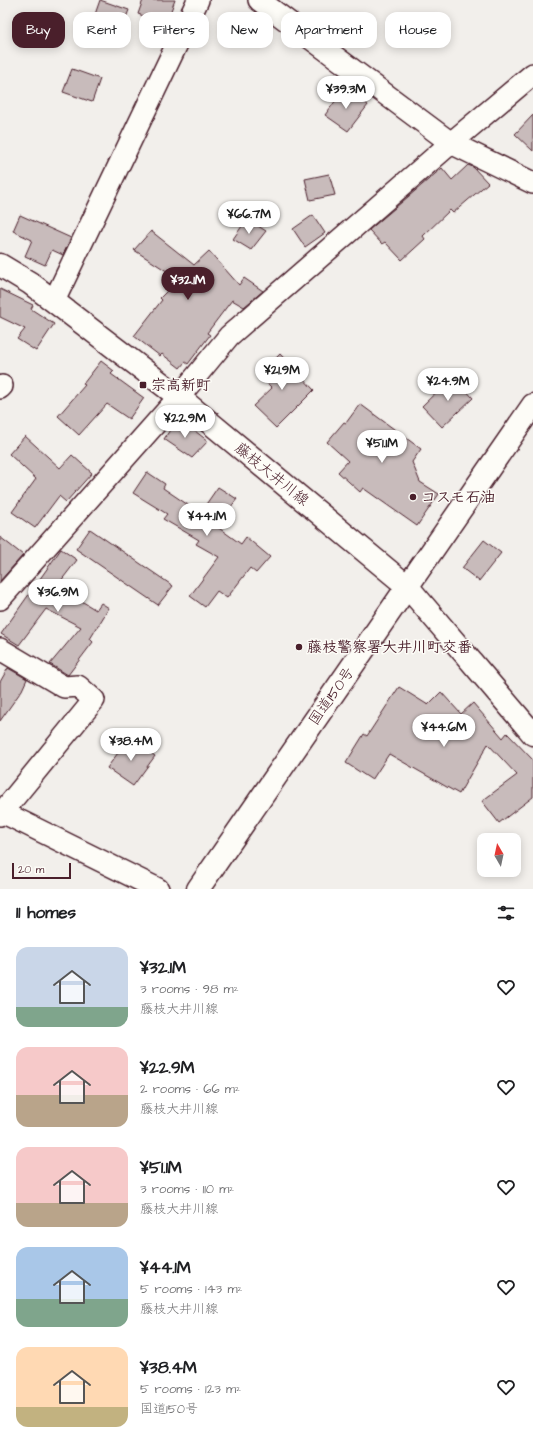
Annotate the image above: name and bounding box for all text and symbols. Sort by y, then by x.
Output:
chip: Buy [12,12,65,48]
chip: Rent [73,12,131,48]
chip: Filters [139,12,209,48]
chip: New [217,12,273,48]
chip: Apartment [281,12,377,48]
chip: House [385,12,451,48]
pin: ¥39.3M [313,76,379,110]
text: ¥39.3M [326,80,366,98]
pin: ¥66.7M [216,201,282,235]
text: ¥66.7M [227,205,271,223]
pin: ¥32.1M [155,267,221,301]
text: ¥32.1M [170,271,206,289]
pin: ¥21.9M [249,357,315,391]
text: ¥21.9M [264,361,300,379]
pin: ¥24.9M [415,368,481,402]
text: ¥24.9M [426,372,470,390]
place label: 宗高新町 [151,375,211,396]
marker: 宗高新町 [138,380,148,390]
pin: ¥22.9M [152,405,218,439]
text: ¥22.9M [164,409,206,427]
pin: ¥51.1M [349,430,415,464]
text: ¥51.1M [366,434,398,452]
street label: 藤枝大井川線 [230,438,313,511]
place label: コスモ石油 [421,487,495,508]
marker: コスモ石油 [408,492,418,502]
pin: ¥44.1M [174,503,240,537]
text: ¥44.1M [188,507,226,525]
pin: ¥36.9M [25,579,91,613]
text: ¥36.9M [37,583,79,601]
place label: 藤枝警察署大井川町交番 [307,637,472,658]
marker: 藤枝警察署大井川町交番 [294,642,304,652]
street label: 国道150号 [304,663,359,730]
pin: ¥44.6M [411,714,477,748]
text: ¥44.6M [421,718,467,736]
pin: ¥38.4M [98,728,164,762]
text: ¥38.4M [109,732,153,750]
north arrow [477,833,521,877]
map controls [477,833,521,877]
scale bar [12,861,71,880]
text: 20 m [18,862,44,877]
text: 11 homes [16,901,76,925]
icon: filters [495,902,517,924]
text: ¥32.1M [140,956,186,980]
icon: home [48,963,96,1011]
icon: heart [495,976,517,998]
text: 3 rooms · 98 m² [140,980,239,998]
text: 藤枝大井川線 [140,1000,218,1018]
text: ¥22.9M [140,1056,195,1080]
icon: home [48,1063,96,1111]
icon: heart [495,1076,517,1098]
text: 2 rooms · 66 m² [140,1080,240,1098]
text: 藤枝大井川線 [140,1100,218,1118]
text: ¥51.1M [140,1156,182,1180]
icon: home [48,1163,96,1211]
icon: heart [495,1176,517,1198]
text: 3 rooms · 110 m² [140,1180,234,1198]
text: 藤枝大井川線 [140,1200,218,1218]
text: ¥44.1M [140,1256,191,1280]
icon: home [48,1263,96,1311]
icon: heart [495,1276,517,1298]
text: 5 rooms · 143 m² [140,1280,242,1298]
text: 藤枝大井川線 [140,1300,218,1318]
text: ¥38.4M [140,1356,197,1380]
icon: home [48,1363,96,1411]
icon: heart [495,1376,517,1398]
text: 5 rooms · 123 m² [140,1380,241,1398]
text: 国道150号 [140,1400,198,1418]

